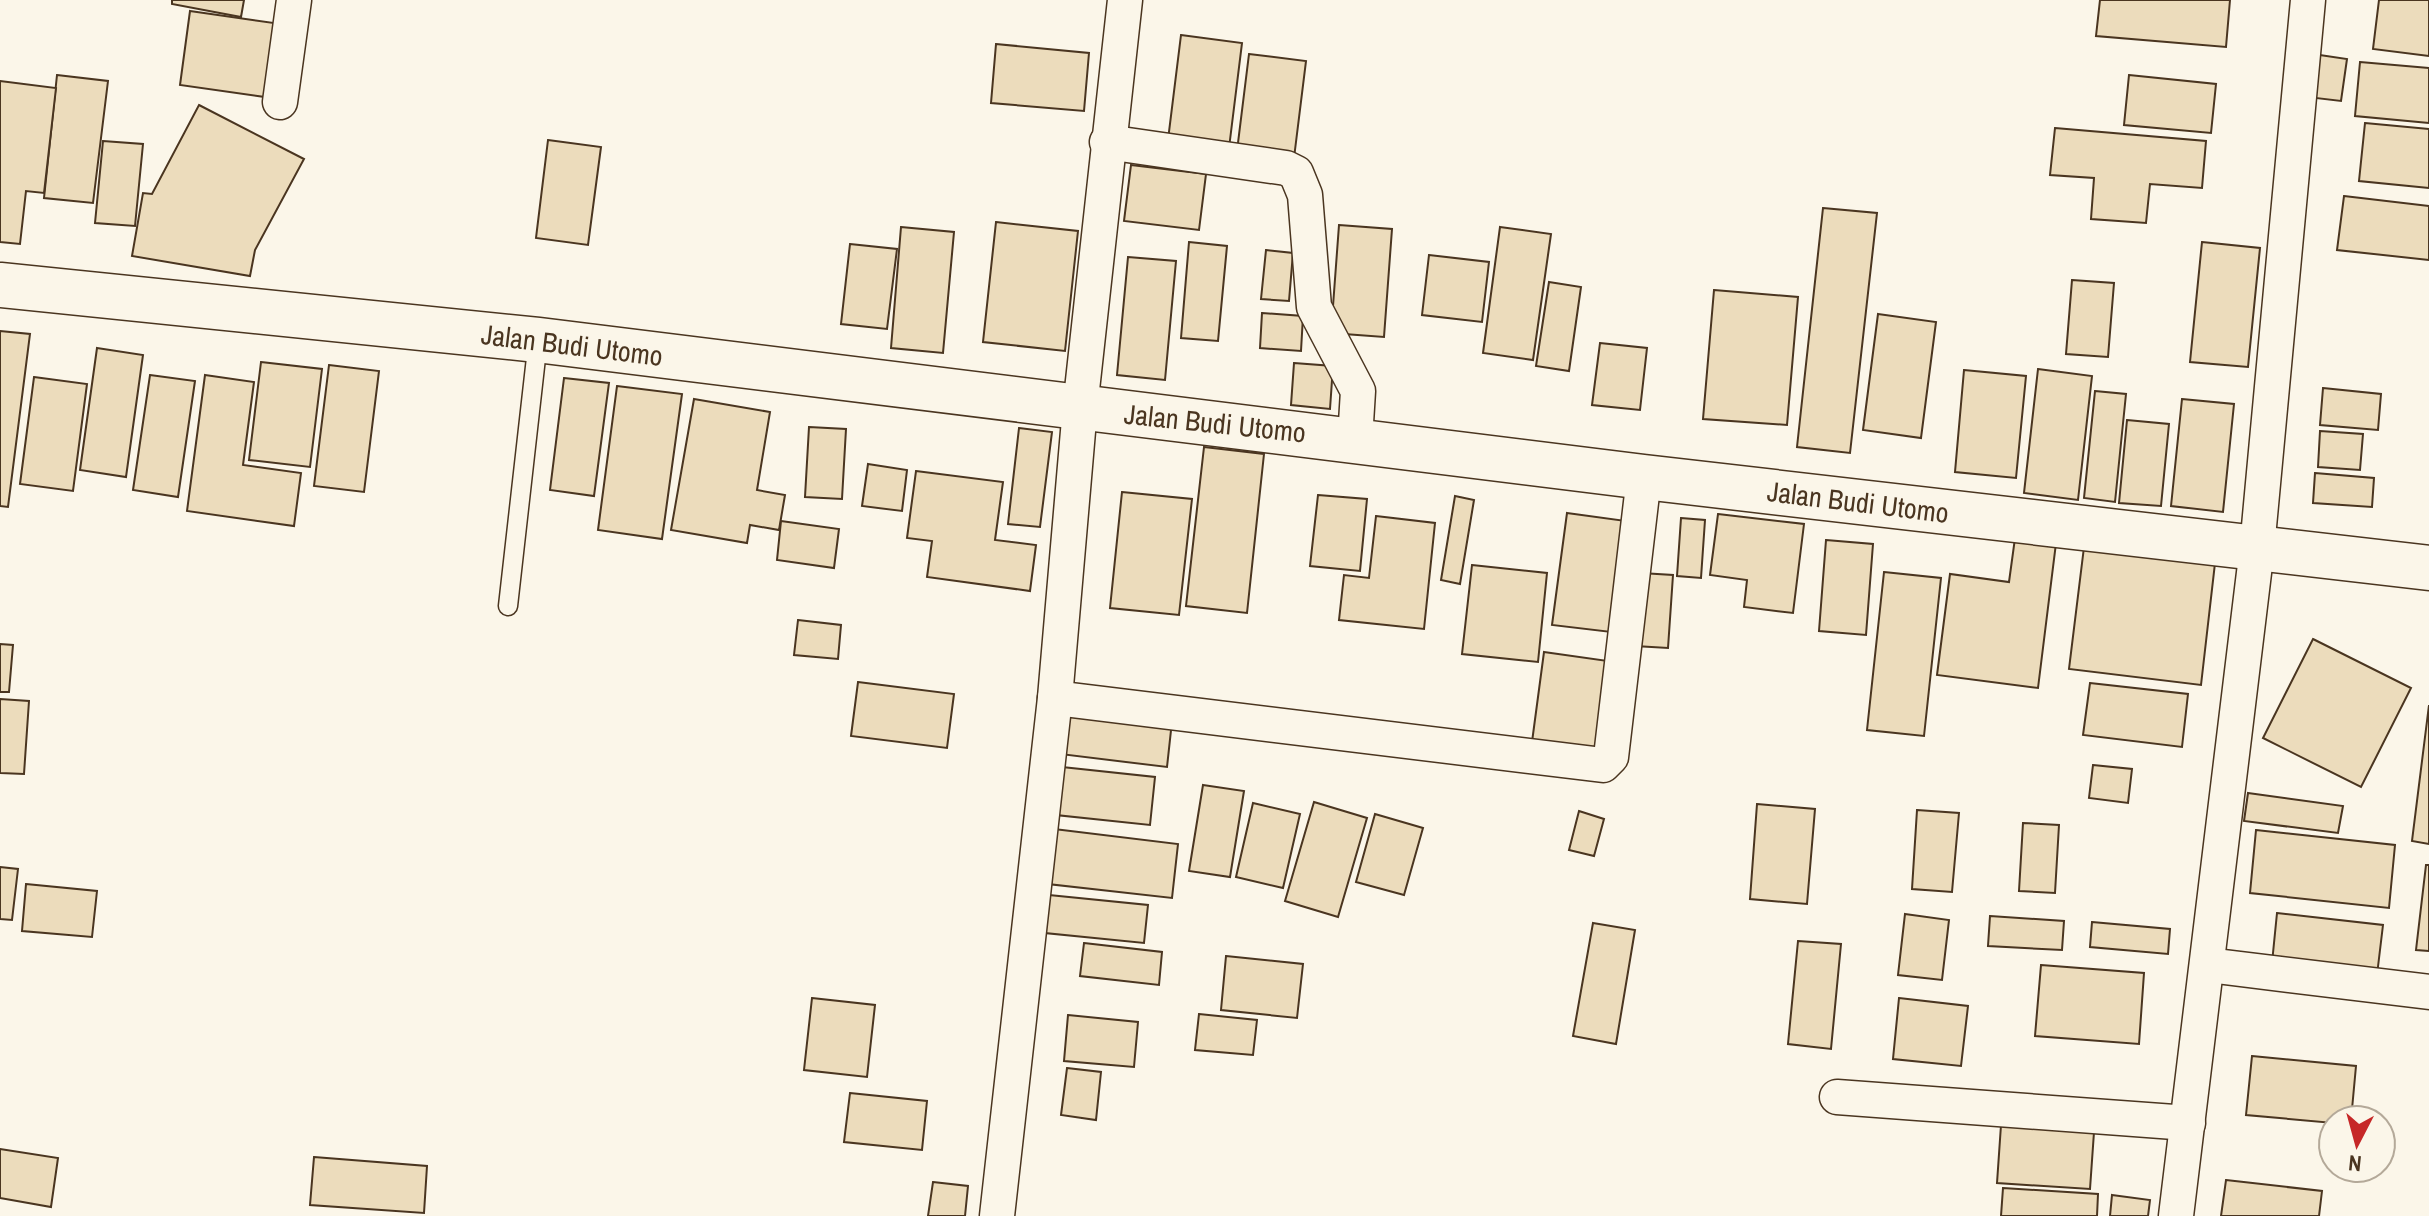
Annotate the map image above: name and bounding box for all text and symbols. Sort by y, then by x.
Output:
street label: Jalan Budi Utomo [479,315,665,375]
street label: Jalan Budi Utomo [1122,395,1308,451]
street label: Jalan Budi Utomo [1765,472,1951,532]
north arrow [2317,1104,2397,1184]
text: N [2347,1148,2363,1179]

